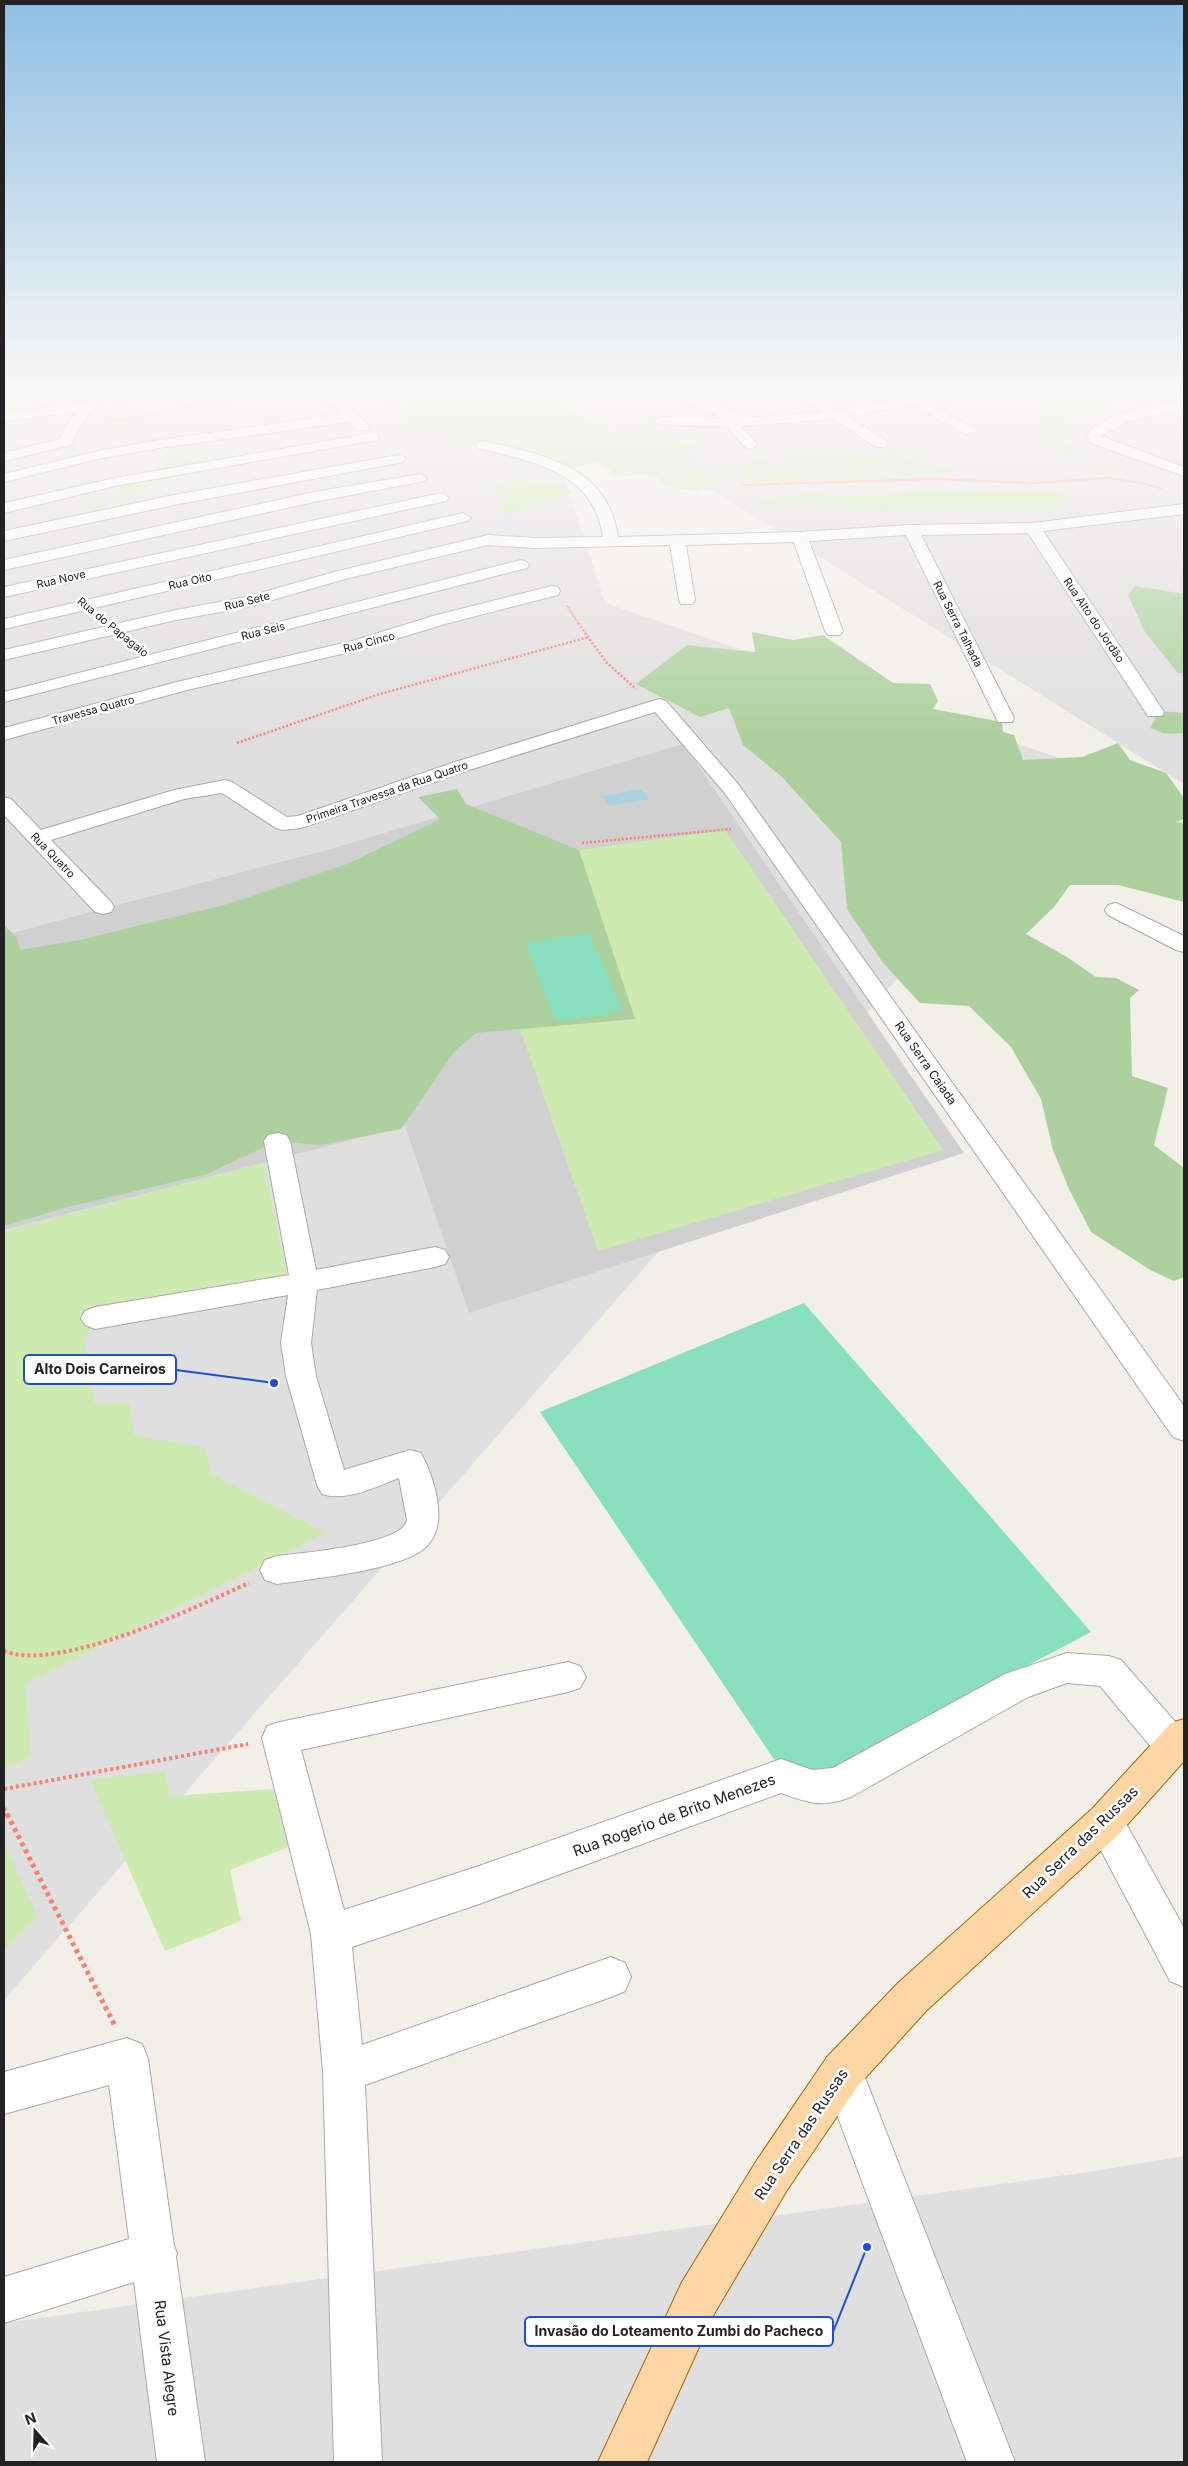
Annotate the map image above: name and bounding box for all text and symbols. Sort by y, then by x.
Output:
street label: Rua Nove [35,567,87,591]
street label: Rua Oito [167,569,213,593]
street label: Rua Alto do Jordão [1060,575,1128,665]
street label: Rua Serra Talhada [930,579,986,669]
street label: Rua Sete [223,589,271,613]
street label: Rua do Papagaio [75,594,152,660]
street label: Rua Seis [240,619,287,643]
street label: Rua Cinco [342,628,397,656]
street label: Travessa Quatro [50,692,136,728]
street label: Primeira Travessa da Rua Quatro [304,758,470,826]
street label: Rua Quatro [28,829,78,881]
street label: Rua Serra Caiada [892,1018,960,1108]
callout: Alto Dois Carneiros [24,1355,176,1384]
text: Alto Dois Carneiros [34,1360,166,1377]
street label: Rua Rogerio de Brito Menezes [570,1769,778,1861]
street label: Rua Serra das Russas [1018,1782,1142,1902]
street label: Rua Serra das Russas [750,2065,852,2203]
street label: Rua Vista Alegre [150,2299,184,2417]
callout: Invasão do Loteamento Zumbi do Pacheco [525,2317,833,2346]
text: Invasão do Loteamento Zumbi do Pacheco [535,2322,824,2339]
north arrow [10,2406,60,2456]
text: N [22,2409,38,2428]

